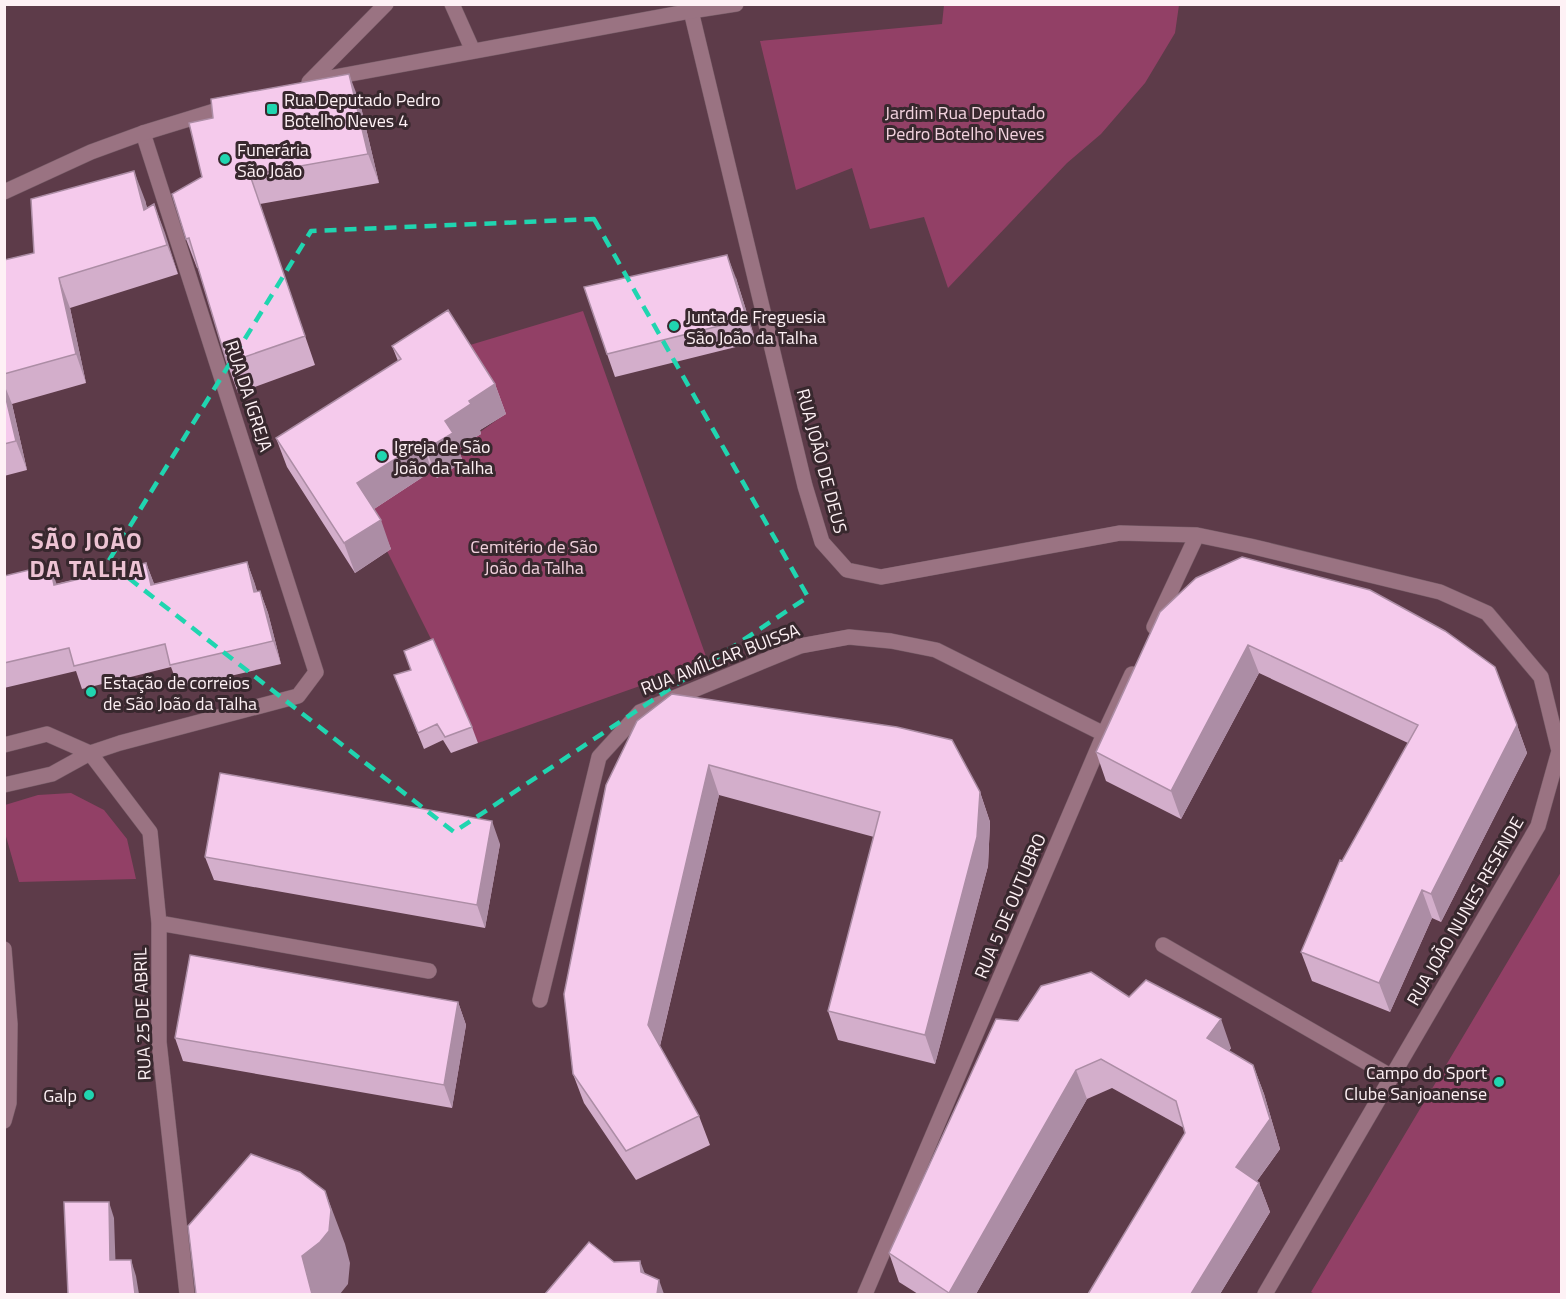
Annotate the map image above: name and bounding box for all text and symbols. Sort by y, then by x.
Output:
place label: Rua Deputado Pedro Botelho Neves 4 [284,86,440,134]
park label: Jardim Rua Deputado Pedro Botelho Neves [885,99,1045,147]
marker: Rua Deputado Pedro Botelho Neves 4 [265,102,279,116]
place label: Funerária São João [237,136,309,184]
marker: Funerária São João [218,152,232,166]
place label: Junta de Freguesia São João da Talha [686,303,826,351]
marker: Junta de Freguesia São João da Talha [667,319,681,333]
street label: RUA DA IGREJA [218,337,280,455]
street label: RUA JOÃO DE DEUS [790,386,854,536]
place label: Igreja de São João da Talha [394,433,493,481]
marker: Igreja de São João da Talha [375,449,389,463]
district label: SÃO JOÃO DA TALHA [29,522,145,586]
park label: Cemitério de São João da Talha [470,533,598,581]
street label: RUA AMÍLCAR BUISSA [636,616,804,702]
place label: Estação de correios de São João da Talha [103,669,257,717]
marker: Estação de correios de São João da Talha [84,685,98,699]
street label: RUA JOÃO NUNES RESENDE [1400,811,1530,1011]
street label: RUA 5 DE OUTUBRO [967,829,1053,983]
street label: RUA 25 DE ABRIL [126,947,158,1081]
place label: Campo do Sport Clube Sanjoanense [1344,1059,1488,1107]
marker: Campo do Sport Clube Sanjoanense [1492,1075,1506,1089]
place label: Galp [43,1082,77,1109]
marker: Galp [82,1088,96,1102]

